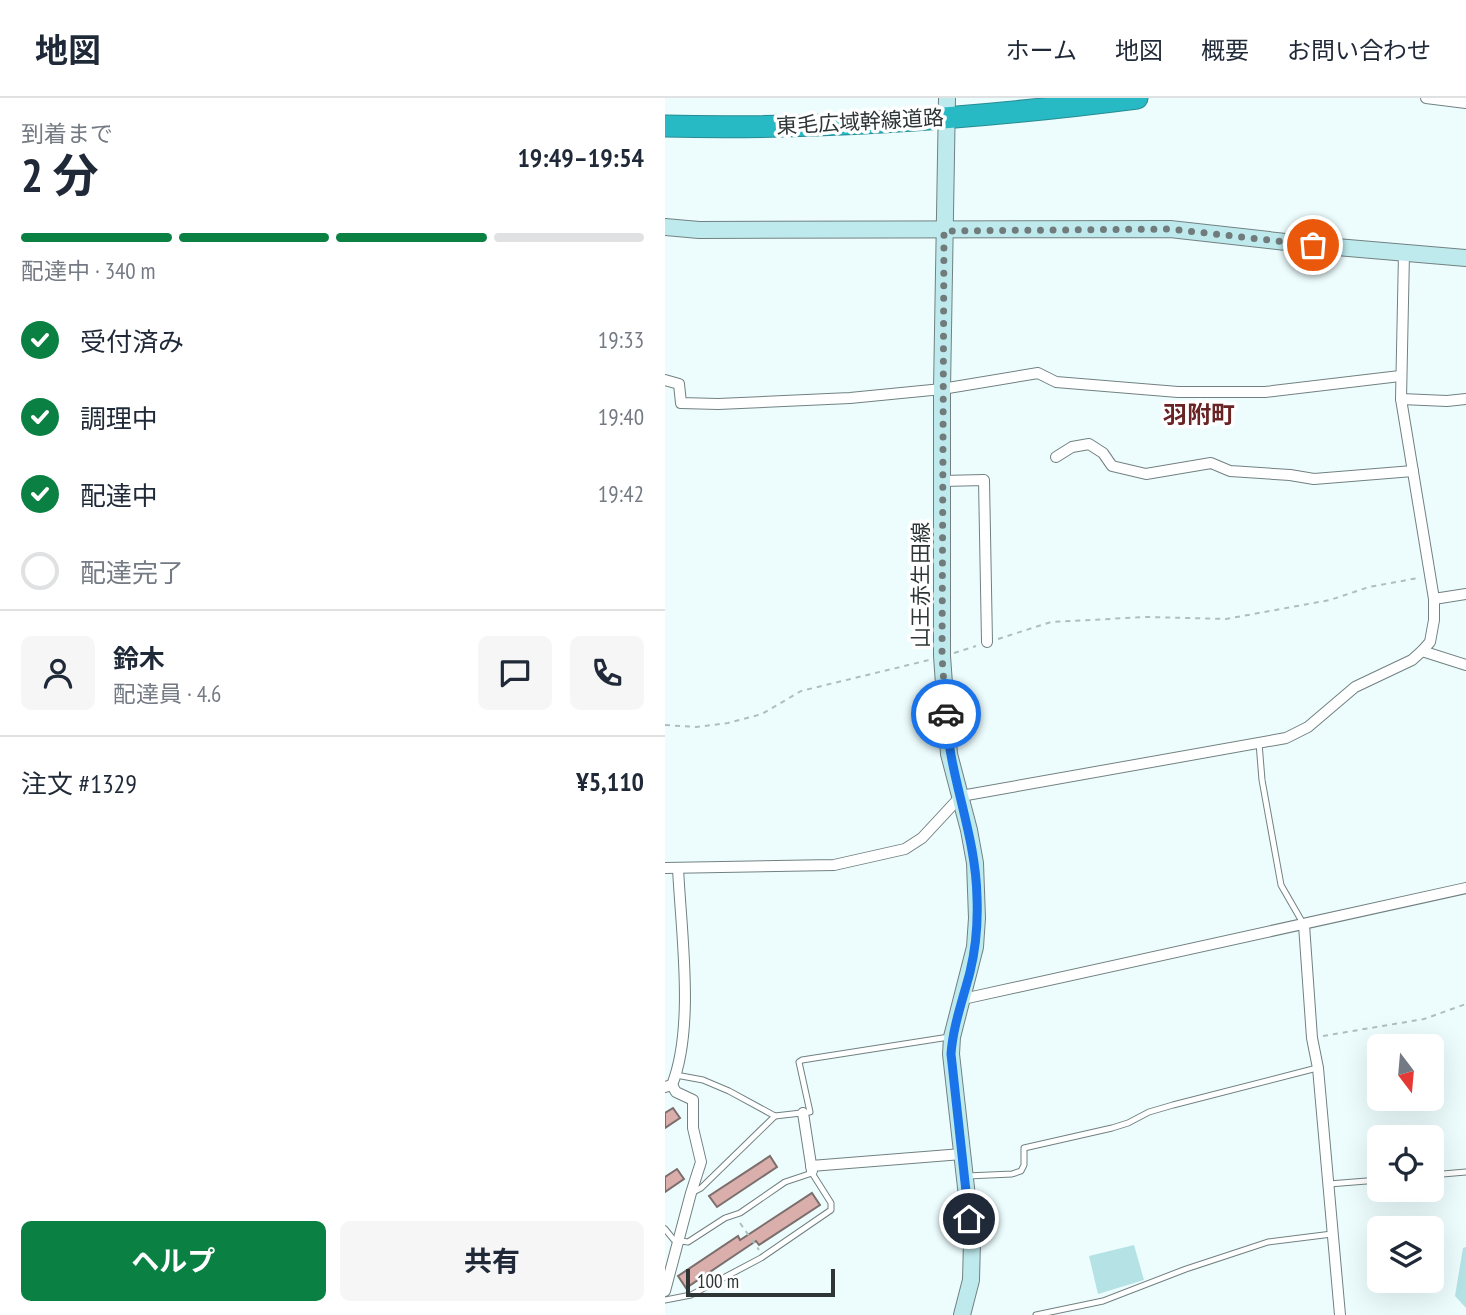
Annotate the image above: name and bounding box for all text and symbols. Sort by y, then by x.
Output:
text: 地図 [35,28,101,71]
text: ホーム [1006,35,1077,66]
text: 地図 [1115,35,1163,66]
text: 概要 [1201,35,1249,66]
text: お問い合わせ [1287,35,1431,66]
street label: 東毛広域幹線道路 [775,104,945,139]
text: 到着まで [21,119,113,148]
text: 19:49–19:54 [517,141,644,174]
text: 2 分 [21,145,98,205]
pin [1283,215,1343,275]
icon: bag [1294,226,1332,264]
text: 配達中 · 340 m [21,256,156,285]
icon: check [21,321,59,359]
text: 受付済み [80,325,184,358]
text: 19:33 [598,325,644,354]
icon: check [21,398,59,436]
district label: 羽附町 [1163,399,1235,430]
text: 調理中 [80,402,158,435]
text: 19:40 [598,402,644,431]
icon: check [21,475,59,513]
text: 配達中 [80,479,158,512]
text: 19:42 [598,479,644,508]
street label: 山王赤生田線 [907,522,934,648]
text: 配達完了 [80,556,184,589]
button: person [21,636,95,710]
button: chat [478,636,552,710]
button: phone [570,636,644,710]
text: 鈴木 [113,642,165,675]
text: 配達員 · 4.6 [113,679,221,708]
courier [911,679,981,749]
icon: car [927,695,965,733]
text: ¥5,110 [576,765,644,798]
text: 注文 #1329 [21,767,137,800]
north arrow [1367,1034,1444,1111]
map controls [1367,1034,1444,1293]
button: locate [1367,1125,1444,1202]
pin [939,1189,999,1249]
icon: home [950,1200,988,1238]
button: layers [1367,1216,1444,1293]
button: ヘルプ [21,1221,326,1301]
button: 共有 [340,1221,644,1301]
scale bar [686,1266,835,1298]
text: 100 m [697,1269,739,1293]

